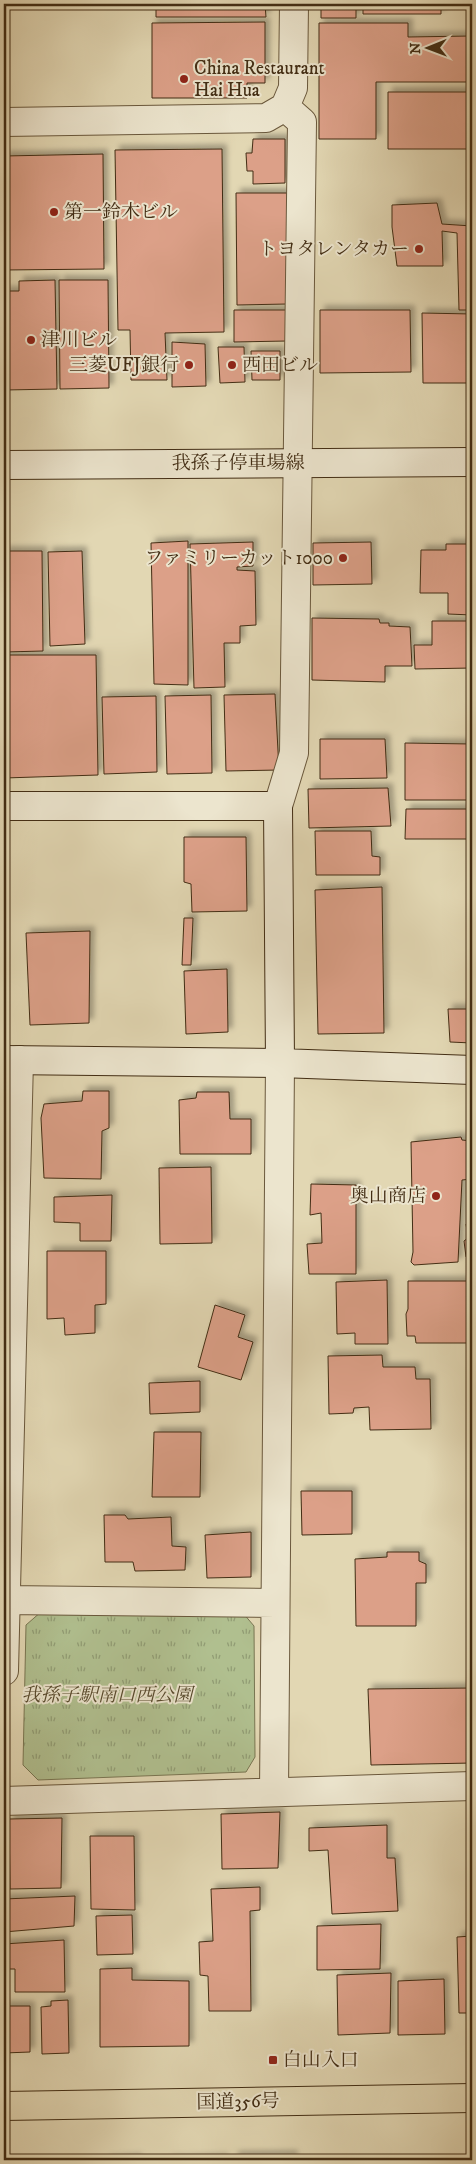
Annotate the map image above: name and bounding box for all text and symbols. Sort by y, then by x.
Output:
north arrow [404,22,454,72]
text: N [407,42,425,54]
place label: China Restaurant Hai Hua [194,57,325,102]
marker: China Restaurant Hai Hua [178,73,190,85]
place label: 第一鈴木ビル [64,201,178,224]
marker: 第一鈴木ビル [48,206,60,218]
place label: トヨタレンタカー [258,238,409,261]
marker: トヨタレンタカー [413,243,425,255]
place label: 津川ビル [41,329,117,352]
marker: 津川ビル [25,334,37,346]
place label: 三菱UFJ銀行 [69,354,179,377]
place label: 西田ビル [242,354,318,377]
marker: 三菱UFJ銀行 [183,359,195,371]
marker: 西田ビル [226,359,238,371]
street label: 我孫子停車場線 [171,452,305,475]
place label: ファミリーカット1000 [144,547,333,570]
marker: ファミリーカット1000 [337,552,349,564]
place label: 奥山商店 [350,1185,426,1208]
marker: 奥山商店 [430,1190,442,1202]
park label: 我孫子駅南口西公園 [21,1684,195,1707]
place label: 白山入口 [283,2049,359,2072]
marker: 白山入口 [267,2054,279,2066]
street label: 国道356号 [196,2090,280,2114]

